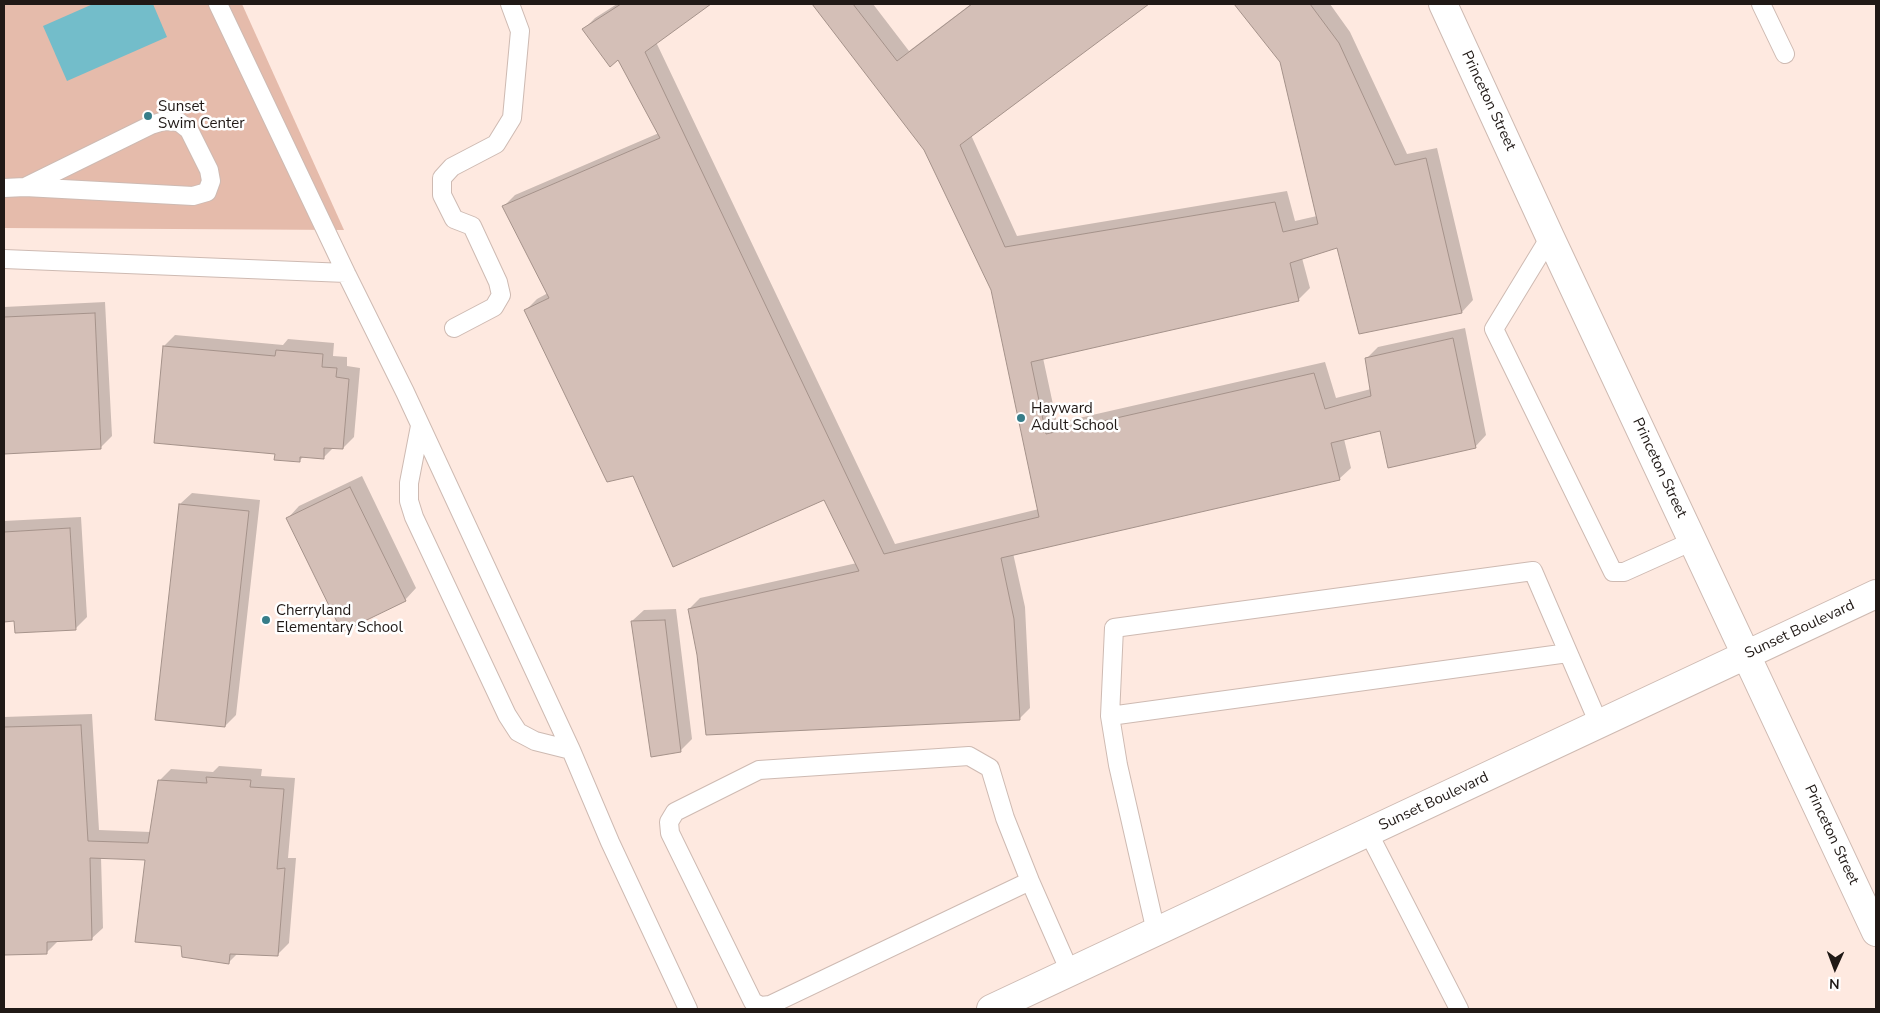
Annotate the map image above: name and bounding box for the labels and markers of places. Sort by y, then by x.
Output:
place label: Sunset Swim Center [158,98,245,133]
marker: Sunset Swim Center [142,110,154,122]
place label: Hayward Adult School [1031,400,1118,435]
marker: Hayward Adult School [1015,412,1027,424]
place label: Cherryland Elementary School [276,602,403,637]
marker: Cherryland Elementary School [260,614,272,626]

